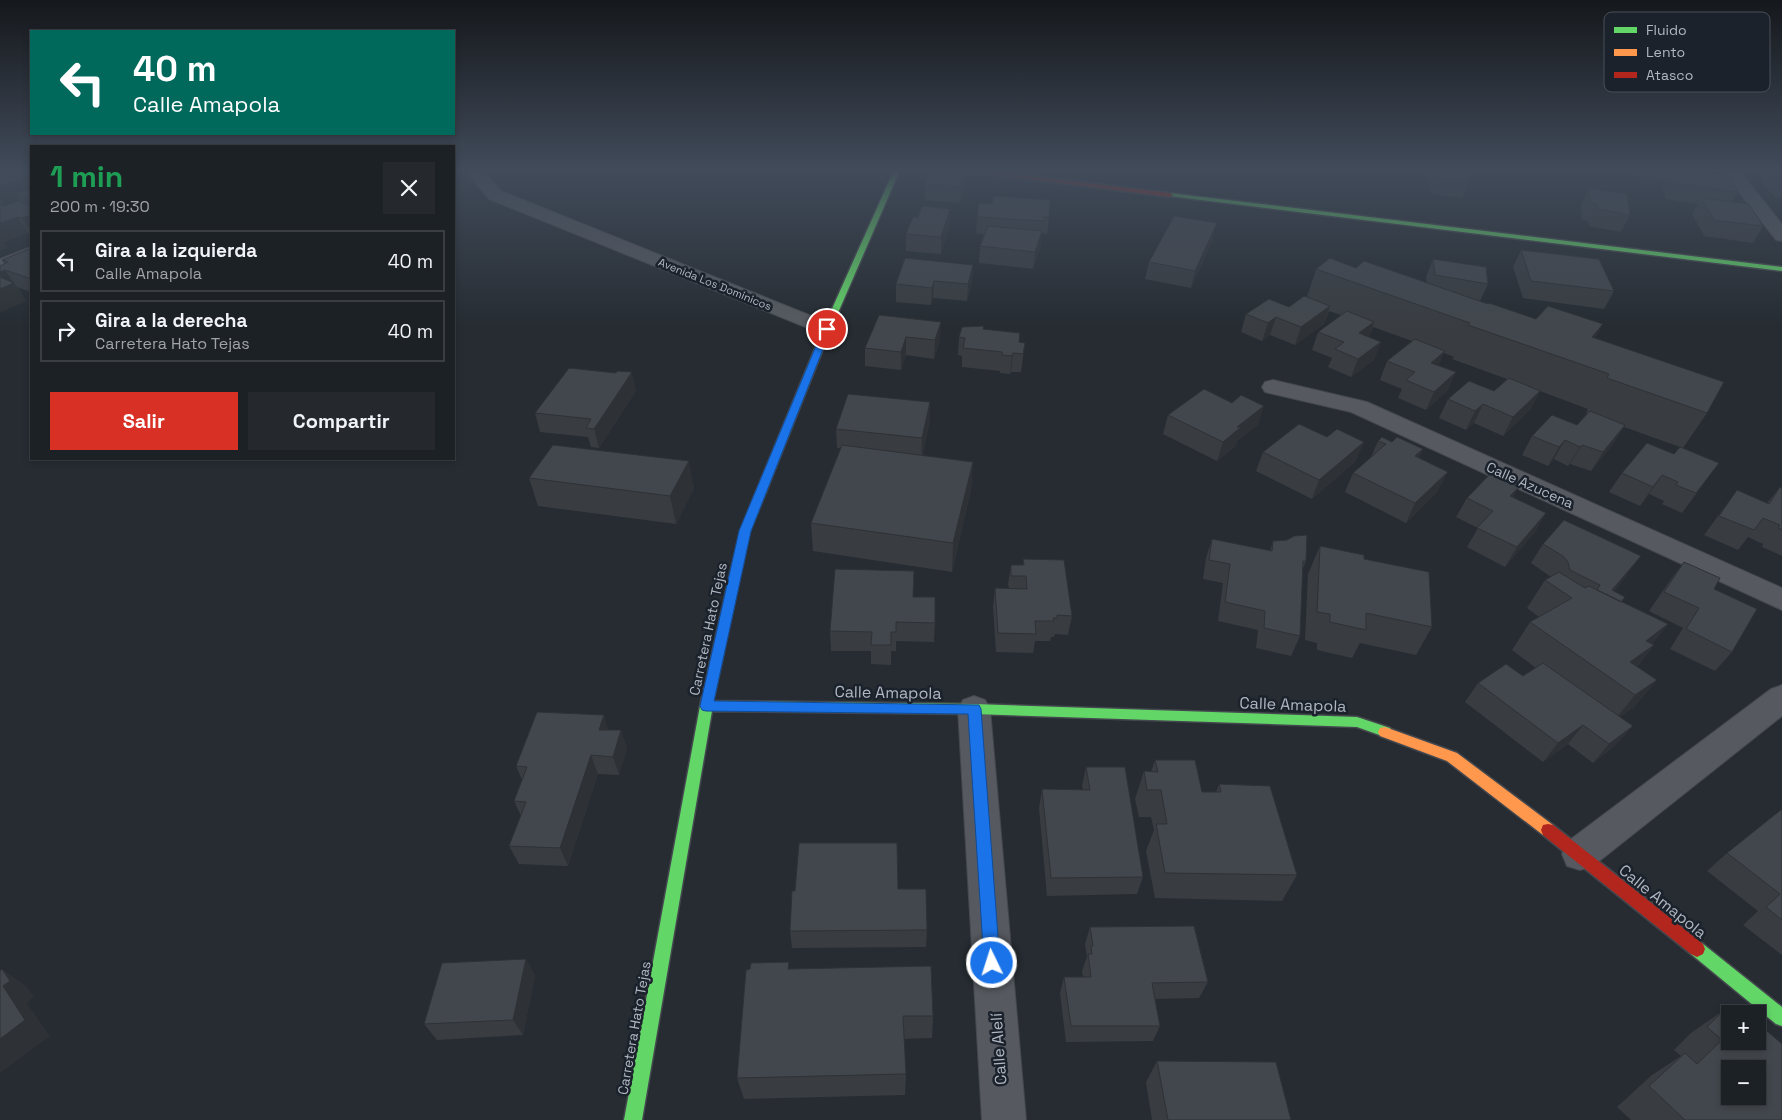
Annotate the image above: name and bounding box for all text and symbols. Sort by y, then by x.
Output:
legend [1604,12,1770,92]
text: Fluido [1646,21,1687,39]
text: Lento [1646,43,1685,61]
text: 40 m [133,47,217,91]
icon: left [50,50,115,115]
text: Atasco [1646,66,1693,84]
text: Calle Amapola [133,90,280,118]
text: 1 min [50,157,123,196]
button: close [383,162,435,214]
text: 200 m · 19:30 [50,196,150,217]
text: Gira a la izquierda [95,238,257,263]
icon: left [52,247,80,275]
text: 40 m [388,249,433,274]
street label: Avenida Los Dominicos [656,255,774,313]
text: Calle Amapola [95,263,202,284]
text: Gira a la derecha [95,308,247,333]
pin [806,308,848,350]
icon: arrive [813,315,841,343]
icon: right [52,317,80,345]
text: 40 m [388,319,433,344]
text: Carretera Hato Tejas [95,333,250,354]
button: Salir [50,392,238,450]
button: Compartir [248,392,435,450]
street label: Calle Azucena [1484,458,1576,512]
street label: Carretera Hato Tejas [685,561,731,697]
street label: Calle Amapola [834,681,942,704]
street label: Calle Amapola [1239,692,1347,717]
street label: Calle Amapola [1614,860,1711,943]
position arrow [965,936,1017,988]
street label: Carretera Hato Tejas [613,960,655,1096]
map controls [1721,1005,1766,1105]
button: + [1721,1005,1766,1050]
street label: Calle Alelí [986,1012,1011,1086]
button: − [1721,1060,1766,1105]

